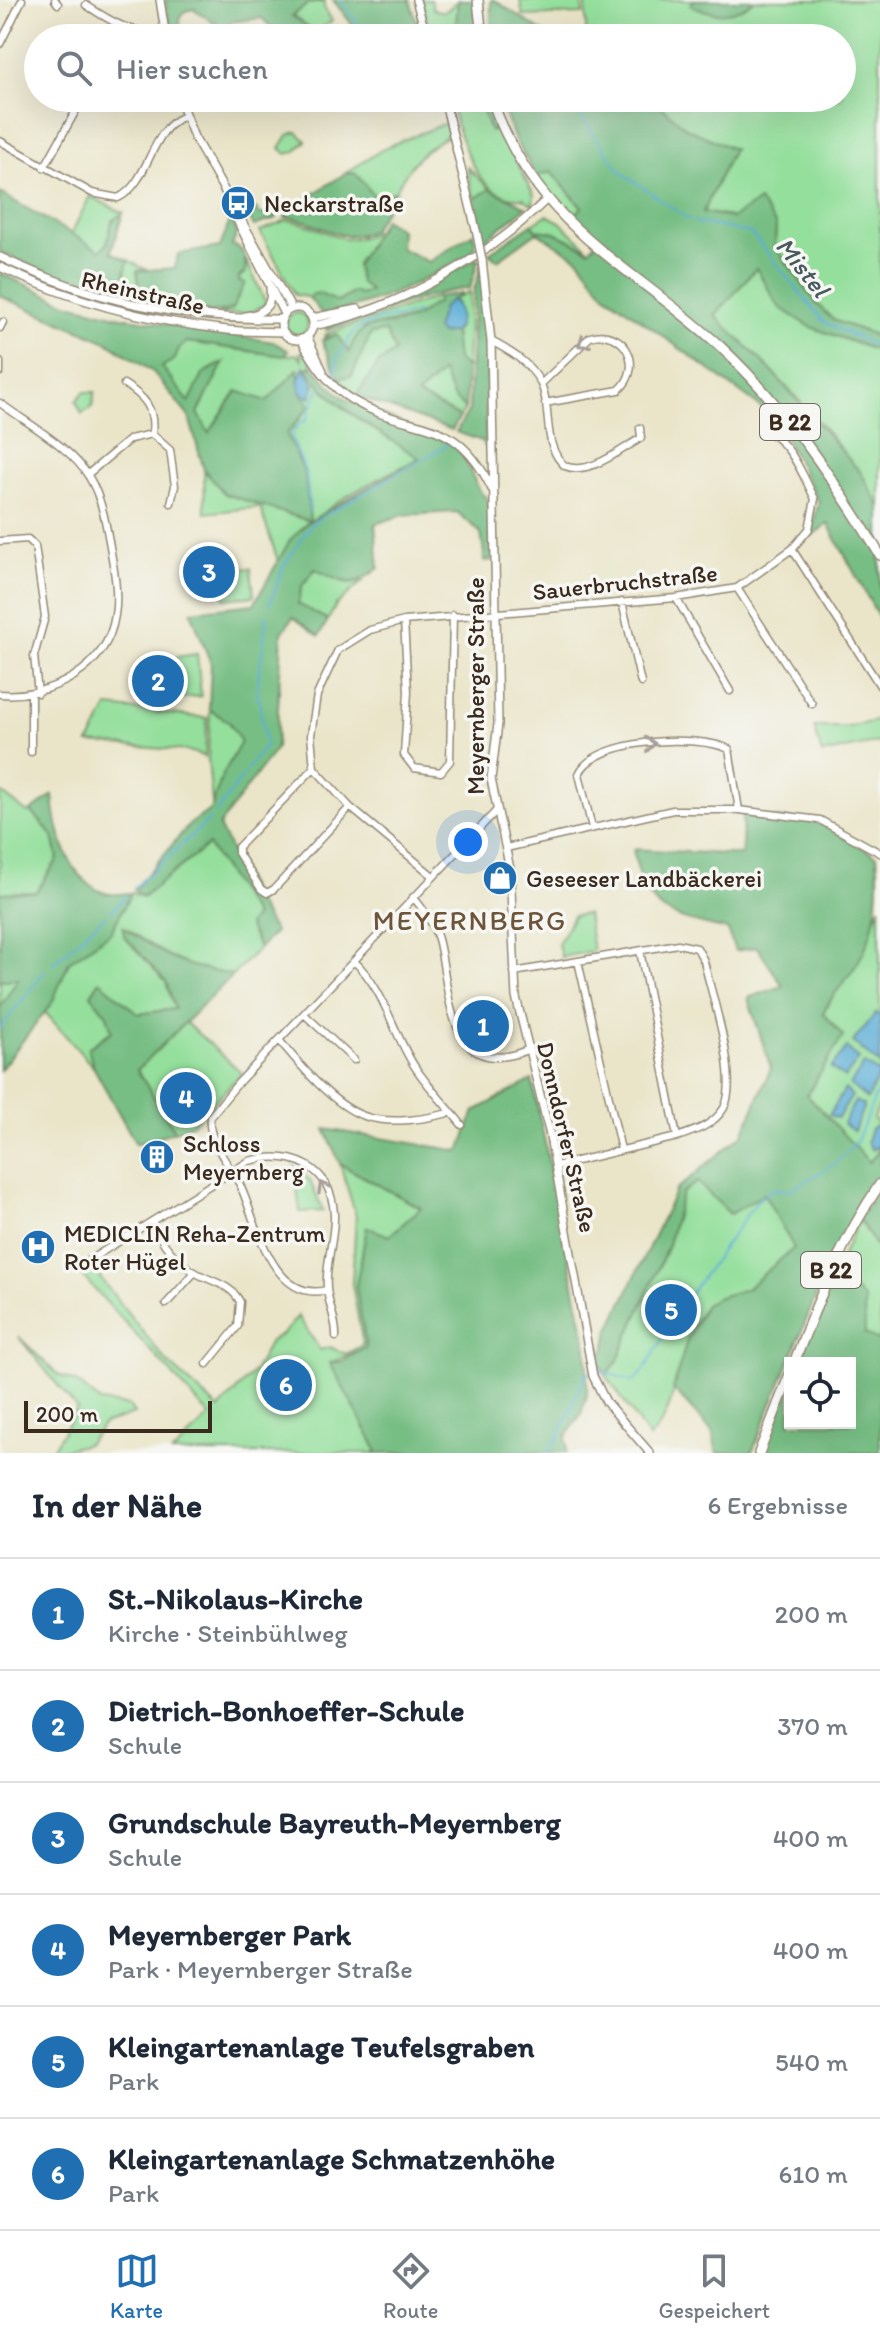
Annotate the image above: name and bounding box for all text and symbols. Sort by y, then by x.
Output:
search box [24,24,856,112]
icon: search [52,46,96,90]
text: Hier suchen [116,50,268,87]
bus stop icon: Neckarstraße [219,184,257,222]
place label: Neckarstraße [264,189,404,218]
water label: Mistel [769,230,838,305]
street label: Rheinstraße [79,264,207,320]
one-way arrow [578,334,592,349]
road number: B 22 [760,404,820,440]
pin: 3 [183,542,235,602]
street label: Sauerbruchstraße [531,558,719,606]
street label: Meyernberger Straße [461,577,490,795]
pin: 2 [132,651,184,711]
one-way arrow [644,735,657,752]
your location [448,822,488,862]
shop icon: Geseeser Landbäckerei [481,859,519,897]
place label: Geseeser Landbäckerei [526,864,762,893]
district label: MEYERNBERG [373,903,567,937]
pin: 1 [457,996,509,1056]
street label: Donndorfer Straße [531,1039,603,1235]
pin: 4 [160,1068,212,1128]
place label: Schloss Meyernberg [183,1129,305,1186]
building icon: Schloss Meyernberg [138,1138,176,1176]
one-way arrow [317,1181,333,1196]
place label: MEDICLIN Reha-Zentrum Roter Hügel [64,1219,325,1276]
hospital icon: MEDICLIN Reha-Zentrum Roter Hügel [19,1228,57,1266]
road number: B 22 [801,1252,861,1288]
pin: 5 [645,1280,697,1340]
pin: 6 [260,1355,312,1415]
map controls [784,1357,856,1429]
button: locate [784,1357,856,1429]
scale bar [24,1397,212,1433]
text: 200 m [36,1401,98,1428]
text: In der Nähe [32,1485,202,1526]
text: 6 Ergebnisse [707,1489,848,1521]
text: St.-Nikolaus-Kirche [108,1580,363,1617]
text: 1 [52,1598,64,1630]
text: 200 m [775,1598,848,1630]
text: Kirche · Steinbühlweg [108,1617,348,1649]
text: Dietrich-Bonhoeffer-Schule [108,1692,465,1729]
text: 2 [51,1710,65,1742]
text: 370 m [777,1710,848,1742]
text: Schule [108,1729,182,1761]
text: Grundschule Bayreuth-Meyernberg [108,1804,561,1841]
text: 3 [51,1822,65,1854]
text: 400 m [773,1822,848,1854]
text: Schule [108,1841,182,1873]
text: Meyernberger Park [108,1916,351,1953]
text: 4 [50,1934,66,1966]
text: 400 m [773,1934,848,1966]
text: Park · Meyernberger Straße [108,1953,413,1985]
text: Kleingartenanlage Teufelsgraben [108,2028,535,2065]
text: 5 [51,2046,65,2078]
text: 540 m [775,2046,848,2078]
text: Park [108,2065,159,2097]
text: Kleingartenanlage Schmatzenhöhe [108,2140,555,2177]
text: 6 [51,2158,65,2190]
text: 610 m [778,2158,848,2190]
text: Park [108,2177,159,2209]
tab: Karte [110,2249,163,2324]
tab: Route [383,2249,438,2324]
tab: Gespeichert [658,2249,770,2324]

